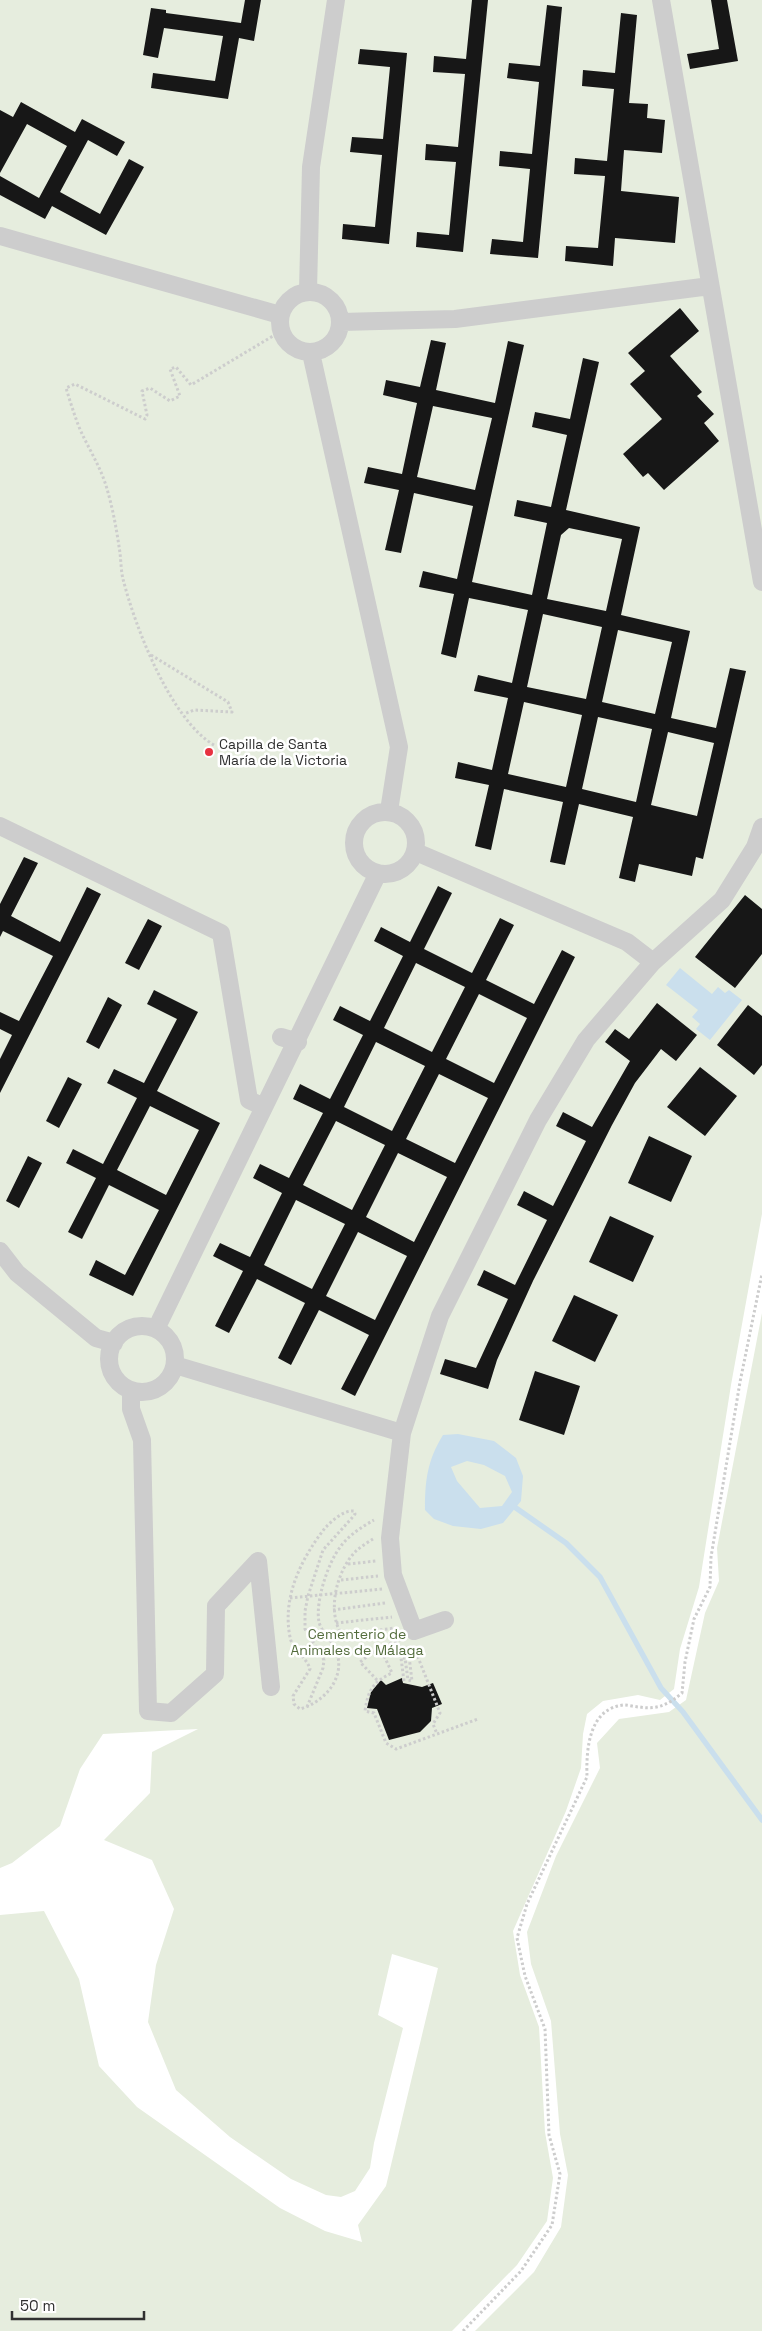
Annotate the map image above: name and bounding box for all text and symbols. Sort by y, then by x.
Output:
place label: Capilla de Santa María de la Victoria [219,735,347,769]
marker: Capilla de Santa María de la Victoria [203,746,215,758]
park label: Cementerio de Animales de Málaga [290,1625,424,1659]
scale bar [12,2288,145,2320]
text: 50 m [20,2296,55,2315]

